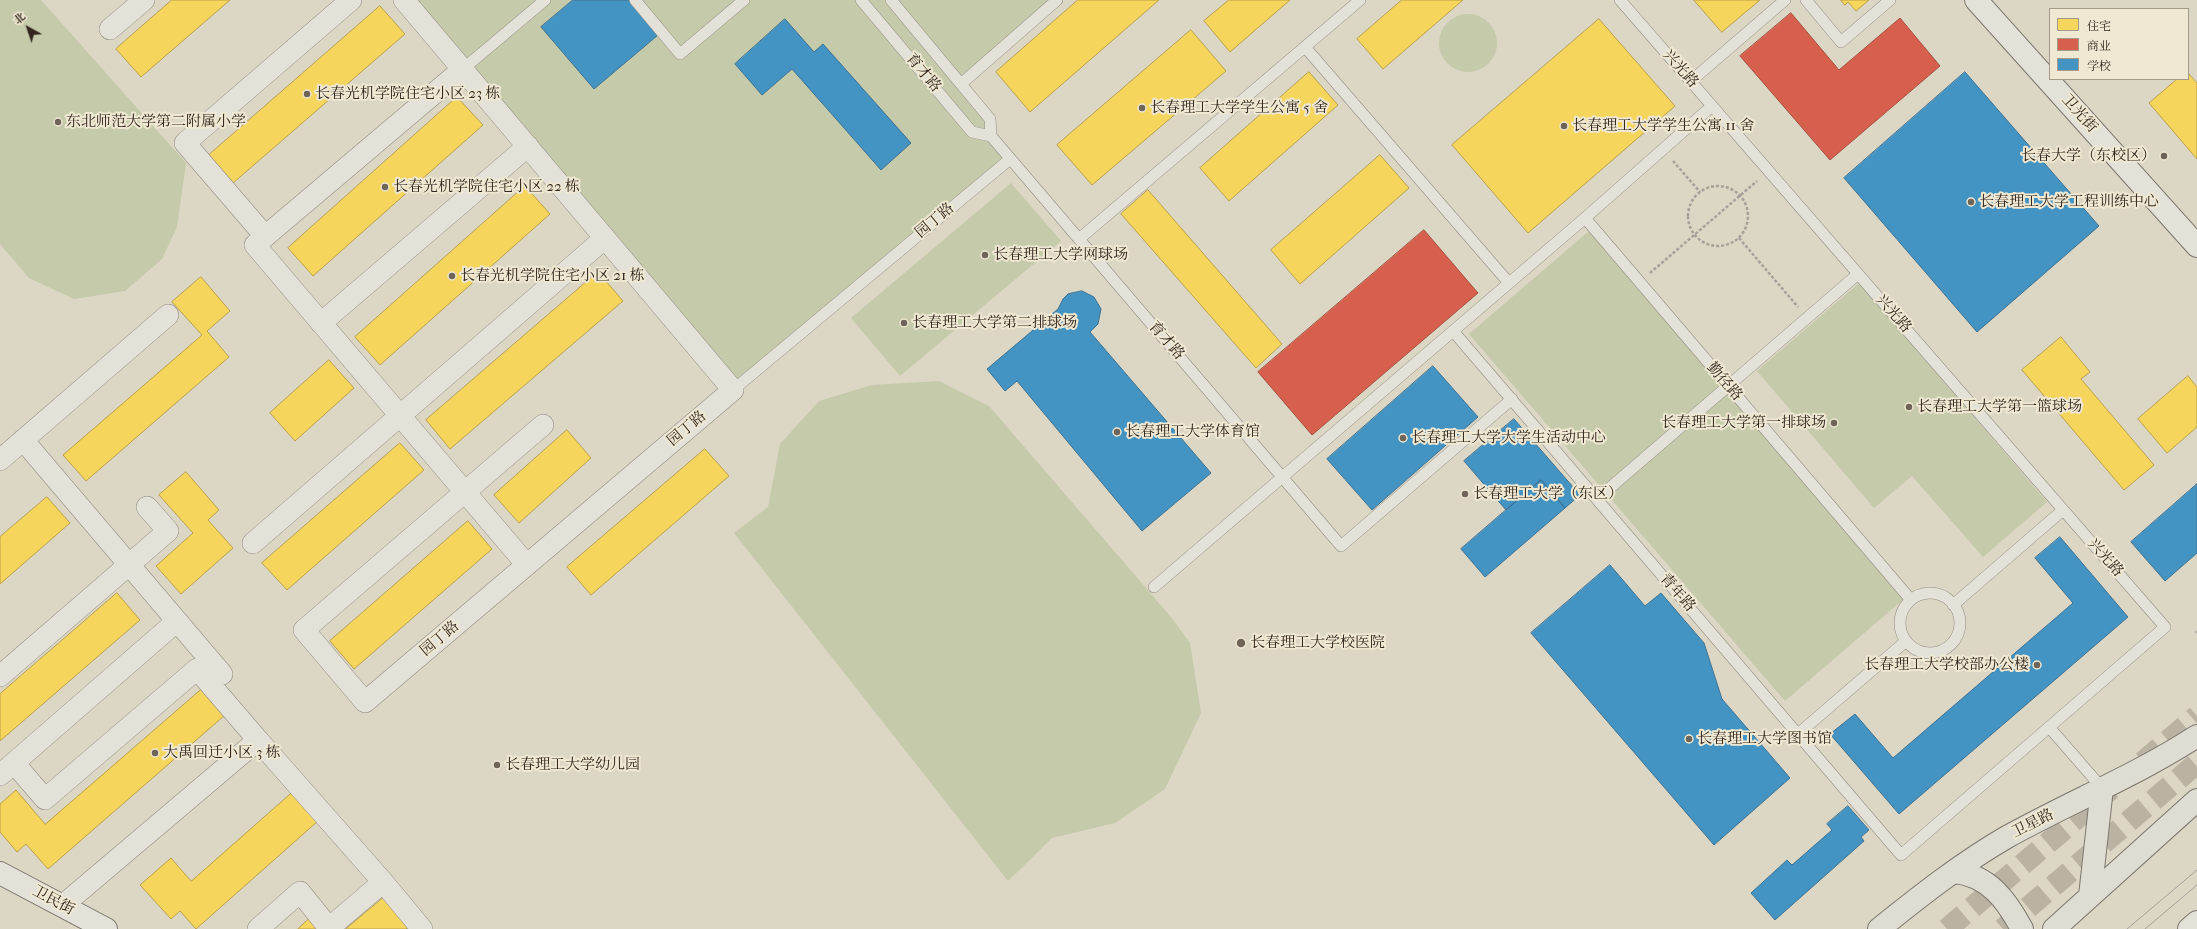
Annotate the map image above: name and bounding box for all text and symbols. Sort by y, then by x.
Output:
north arrow [8,8,48,48]
legend [2049,8,2189,80]
text: 北 [12,10,28,27]
text: 住宅 [2087,19,2111,33]
text: 商业 [2087,39,2111,53]
street label: 兴光路 [1658,46,1702,92]
street label: 育才路 [902,50,944,96]
text: 学校 [2087,59,2111,73]
place label: 长春光机学院住宅小区 23 栋 [315,85,500,103]
marker: 长春光机学院住宅小区 23 栋 [302,89,312,99]
street label: 卫光街 [2057,91,2101,137]
place label: 长春理工大学学生公寓 5 舍 [1150,99,1328,117]
marker: 长春理工大学学生公寓 5 舍 [1137,103,1147,113]
place label: 东北师范大学第二附属小学 [66,113,246,131]
marker: 东北师范大学第二附属小学 [53,117,63,127]
place label: 长春理工大学学生公寓 11 舍 [1572,117,1754,135]
marker: 长春理工大学学生公寓 11 舍 [1559,121,1569,131]
place label: 长春大学（东校区） [2021,147,2156,165]
marker: 长春大学（东校区） [2159,151,2169,161]
place label: 长春光机学院住宅小区 22 栋 [393,178,580,196]
marker: 长春光机学院住宅小区 22 栋 [380,182,390,192]
place label: 长春理工大学工程训练中心 [1979,193,2159,211]
marker: 长春理工大学工程训练中心 [1966,197,1976,207]
street label: 园丁路 [912,200,958,242]
place label: 长春理工大学网球场 [993,246,1128,264]
marker: 长春理工大学网球场 [980,250,990,260]
place label: 长春光机学院住宅小区 21 栋 [460,267,644,285]
marker: 长春光机学院住宅小区 21 栋 [447,271,457,281]
street label: 兴光路 [1871,291,1915,337]
place label: 长春理工大学第二排球场 [912,314,1077,332]
marker: 长春理工大学第二排球场 [899,318,909,328]
street label: 育才路 [1144,318,1188,364]
street label: 勤径路 [1702,359,1746,405]
place label: 长春理工大学第一篮球场 [1917,398,2082,416]
marker: 长春理工大学第一篮球场 [1904,402,1914,412]
street label: 园丁路 [664,408,710,450]
place label: 长春理工大学第一排球场 [1661,414,1826,432]
marker: 长春理工大学第一排球场 [1829,418,1839,428]
place label: 长春理工大学体育馆 [1125,423,1260,441]
marker: 长春理工大学体育馆 [1112,427,1122,437]
place label: 长春理工大学大学生活动中心 [1411,429,1606,447]
marker: 长春理工大学大学生活动中心 [1398,433,1408,443]
place label: 长春理工大学（东区） [1473,485,1623,503]
marker: 长春理工大学（东区） [1460,489,1470,499]
street label: 兴光路 [2083,535,2127,581]
street label: 青年路 [1655,570,1699,616]
street label: 园丁路 [417,618,463,660]
place label: 长春理工大学校医院 [1250,634,1385,652]
marker: 长春理工大学校医院 [1235,637,1247,649]
place label: 长春理工大学校部办公楼 [1864,656,2029,674]
marker: 长春理工大学校部办公楼 [2032,660,2042,670]
place label: 长春理工大学图书馆 [1697,730,1832,748]
marker: 长春理工大学图书馆 [1684,734,1694,744]
place label: 大禹回迁小区 3 栋 [163,744,281,762]
marker: 大禹回迁小区 3 栋 [150,748,160,758]
place label: 长春理工大学幼儿园 [505,756,640,774]
marker: 长春理工大学幼儿园 [492,760,502,770]
street label: 卫星路 [2009,806,2057,842]
street label: 卫民街 [29,882,77,920]

